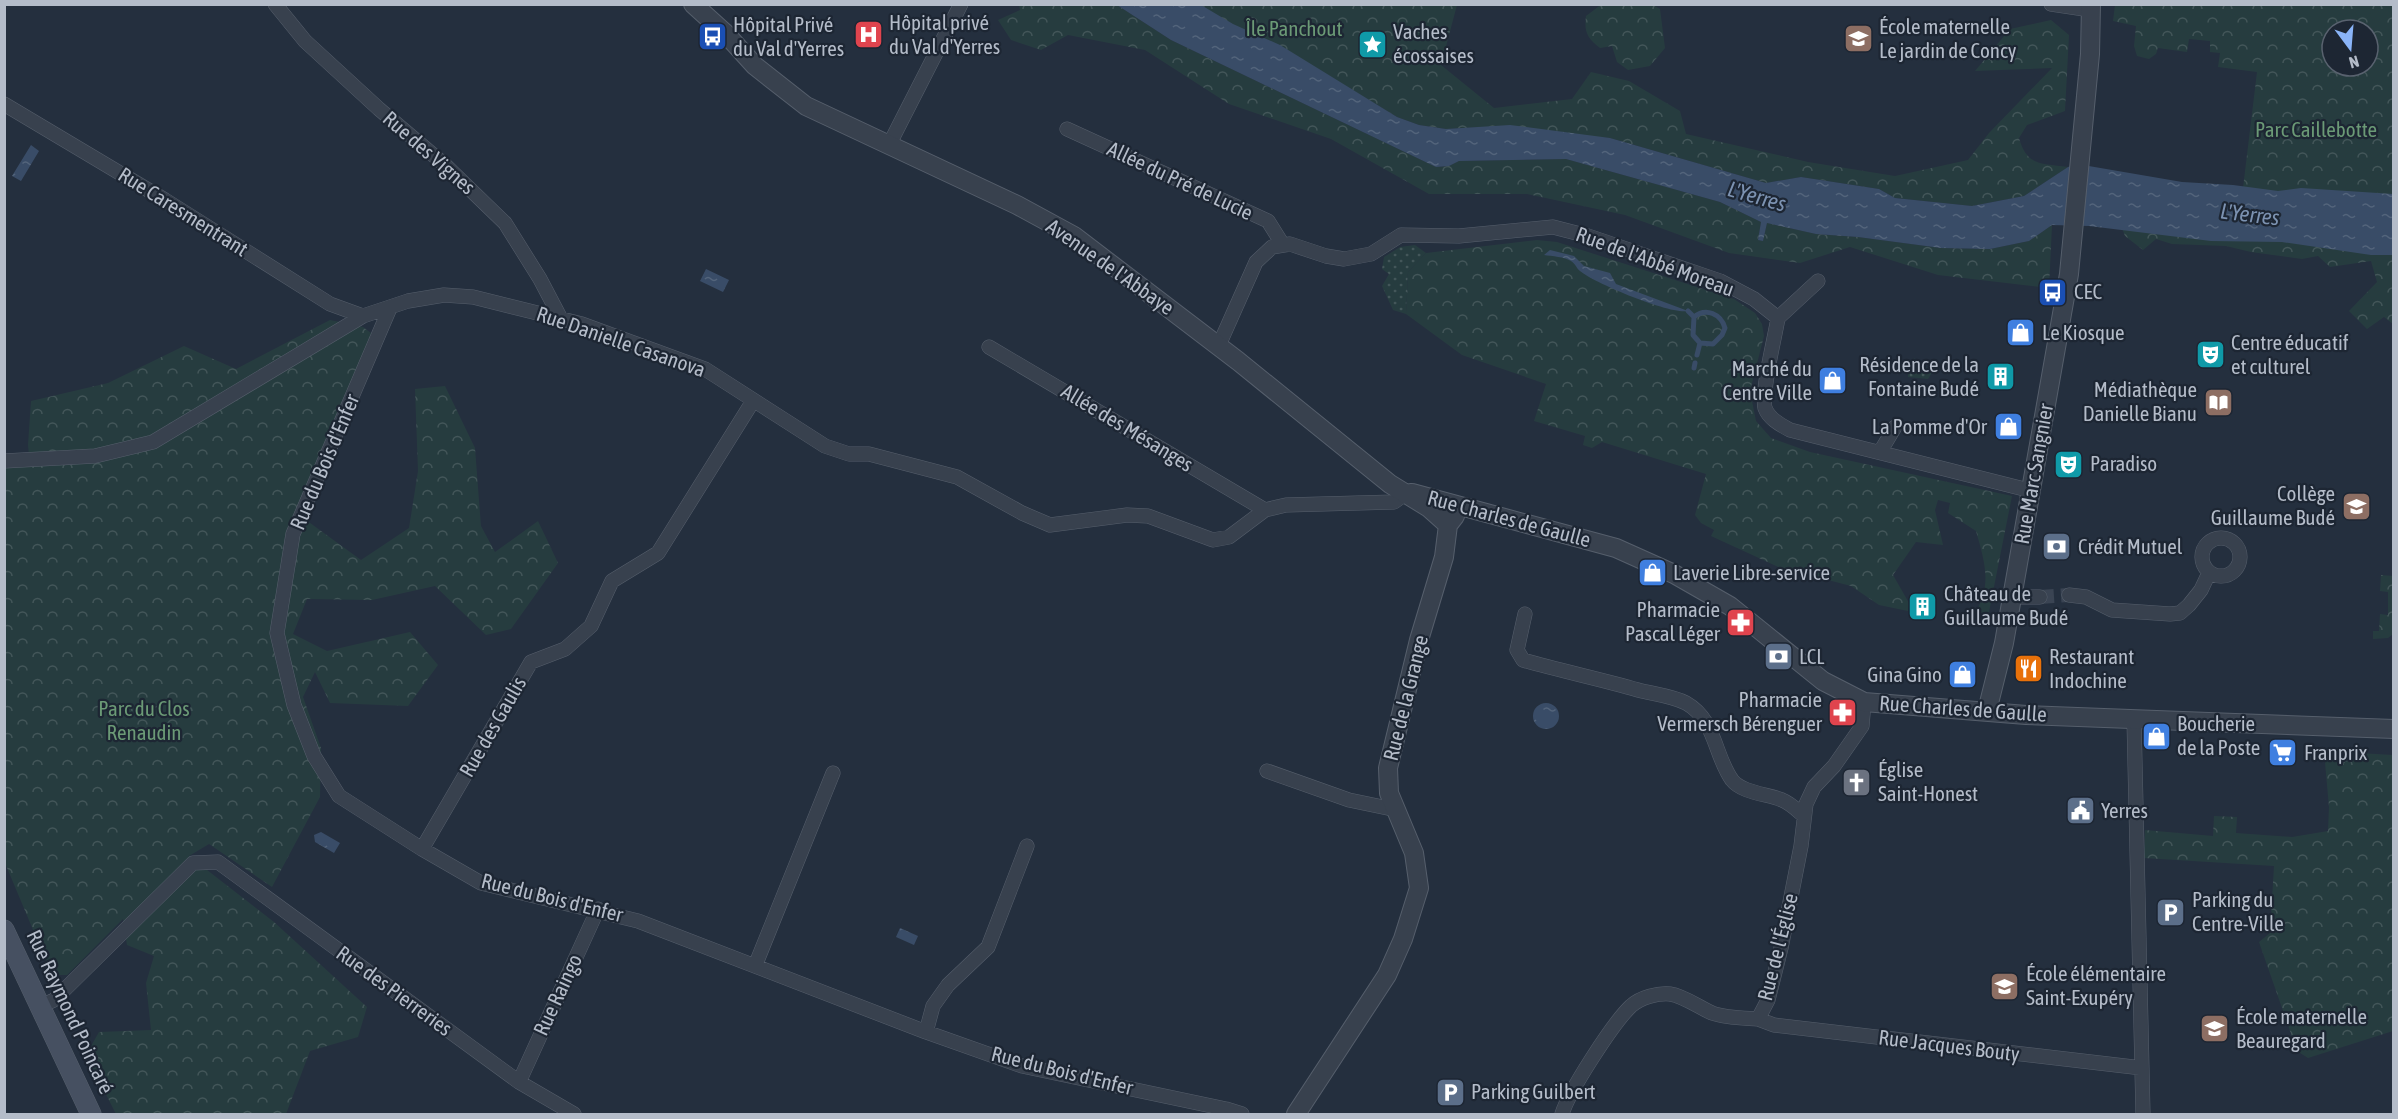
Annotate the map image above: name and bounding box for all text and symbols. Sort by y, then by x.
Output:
place label: Hôpital privé du Val d'Yerres [889,10,1000,58]
place label: Hôpital Privé du Val d'Yerres [733,12,844,60]
place label: École maternelle Le jardin de Concy [1879,14,2017,62]
park label: Île Panchout [1246,16,1342,40]
north arrow [2320,18,2380,78]
hospital icon: Hôpital privé du Val d'Yerres [852,19,884,51]
place label: Vaches écossaises [1393,19,1474,67]
bus stop icon: Hôpital Privé du Val d'Yerres [696,21,728,53]
school or university icon: École maternelle Le jardin de Concy [1842,23,1874,55]
place icon: Vaches écossaises [1356,28,1388,60]
text: N [2347,52,2361,72]
street label: Rue des Vignes [379,106,481,199]
park label: Parc Caillebotte [2255,117,2377,141]
street label: Allée du Pré de Lucie [1104,136,1257,224]
street label: Rue Caresmentrant [114,162,253,261]
water label: L'Yerres [1725,175,1789,217]
water label: L'Yerres [2219,197,2281,231]
street label: Avenue de l'Abbaye [1042,213,1179,319]
street label: Rue de l'Abbé Moreau [1573,221,1738,301]
bus stop icon: CEC [2037,276,2069,308]
place label: CEC [2074,279,2102,303]
street label: Rue Danielle Casanova [534,301,709,381]
shop icon: Le Kiosque [2005,317,2037,349]
place label: Le Kiosque [2042,320,2125,344]
place label: Centre éducatif et culturel [2231,330,2349,378]
theatre icon: Centre éducatif et culturel [2194,339,2226,371]
place label: Résidence de la Fontaine Budé [1859,352,1979,400]
place label: Marché du Centre Ville [1723,356,1812,404]
building icon: Résidence de la Fontaine Budé [1984,361,2016,393]
shop icon: Marché du Centre Ville [1817,365,1849,397]
place label: Médiathèque Danielle Bianu [2083,377,2197,425]
street label: Allée des Mésanges [1057,378,1198,476]
library icon: Médiathèque Danielle Bianu [2202,386,2234,418]
street label: Rue du Bois d'Enfer [285,389,364,533]
street label: Rue Marc Sangnier [2009,401,2057,546]
shop icon: La Pomme d'Or [1992,411,2024,443]
place label: La Pomme d'Or [1872,414,1988,438]
theatre icon: Paradiso [2053,448,2085,480]
place label: Paradiso [2090,451,2157,475]
place label: Collège Guillaume Budé [2211,481,2335,529]
street label: Rue Charles de Gaulle [1425,485,1593,551]
school or university icon: Collège Guillaume Budé [2340,490,2372,522]
bank icon: Crédit Mutuel [2041,531,2073,563]
place label: Crédit Mutuel [2078,534,2183,558]
shop icon: Laverie Libre-service [1636,557,1668,589]
place label: Laverie Libre-service [1673,560,1830,584]
place label: Château de Guillaume Budé [1944,581,2068,629]
building icon: Château de Guillaume Budé [1907,590,1939,622]
place label: Pharmacie Pascal Léger [1625,597,1721,645]
pharmacy icon: Pharmacie Pascal Léger [1725,606,1757,638]
street label: Rue de la Grange [1378,632,1432,763]
bank icon: LCL [1762,641,1794,673]
place label: LCL [1799,644,1824,668]
place label: Restaurant Indochine [2049,644,2134,692]
restaurant icon: Restaurant Indochine [2012,653,2044,685]
shop icon: Gina Gino [1947,659,1979,691]
place label: Gina Gino [1867,662,1942,686]
street label: Rue des Gaulis [454,672,530,781]
place label: Pharmacie Vermersch Bérenguer [1657,687,1823,735]
street label: Rue Charles de Gaulle [1879,690,2048,726]
park label: Parc du Clos Renaudin [98,696,190,744]
pharmacy icon: Pharmacie Vermersch Bérenguer [1827,696,1859,728]
place label: Boucherie de la Poste [2177,711,2260,759]
shop icon: Boucherie de la Poste [2140,720,2172,752]
supermarket icon: Franprix [2267,737,2299,769]
place label: Franprix [2304,740,2368,764]
place label: Église Saint-Honest [1878,757,1978,805]
church icon: Église Saint-Honest [1841,766,1873,798]
public building icon: Yerres [2064,795,2096,827]
place label: Yerres [2101,798,2148,822]
street label: Rue du Bois d'Enfer [479,868,626,926]
place label: Parking du Centre-Ville [2192,887,2284,935]
street label: Rue de l'Église [1752,891,1802,1003]
parking icon: Parking du Centre-Ville [2155,896,2187,928]
street label: Rue Raymond Poincaré [22,926,119,1097]
street label: Rue des Pierreries [332,940,457,1040]
street label: Rue Raingo [528,950,586,1039]
place label: École élémentaire Saint-Exupéry [2026,961,2166,1009]
school or university icon: École élémentaire Saint-Exupéry [1989,970,2021,1002]
place label: École maternelle Beauregard [2236,1004,2367,1052]
school or university icon: École maternelle Beauregard [2199,1013,2231,1045]
street label: Rue Jacques Bouty [1877,1024,2021,1066]
street label: Rue du Bois d'Enfer [989,1041,1136,1099]
parking icon: Parking Guilbert [1434,1076,1466,1108]
place label: Parking Guilbert [1471,1079,1596,1103]

